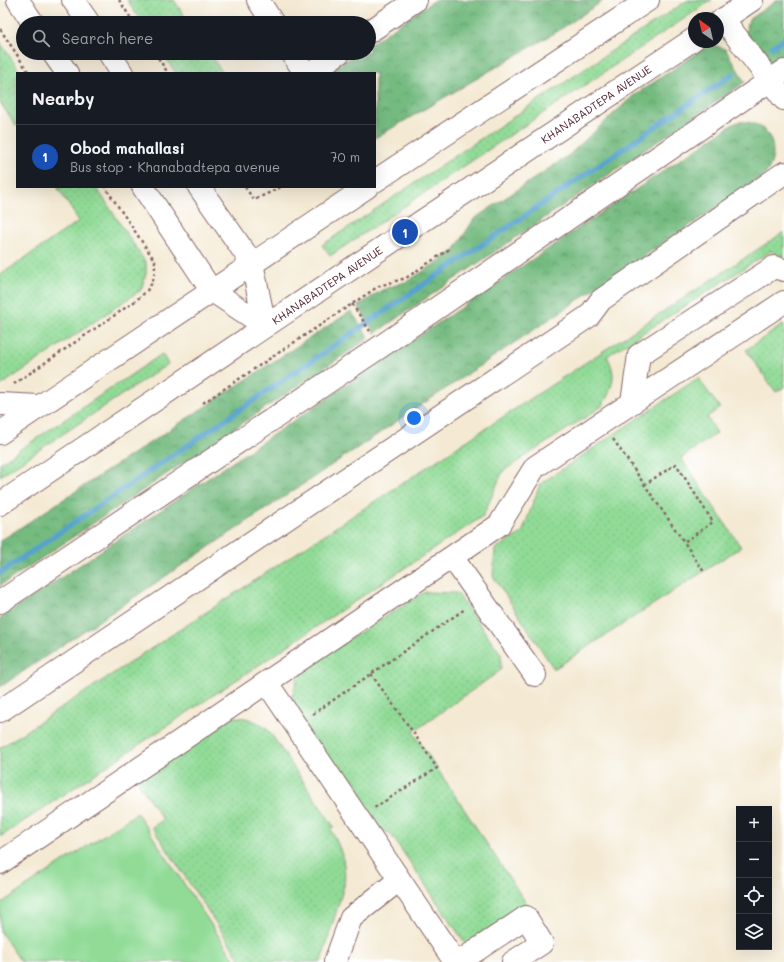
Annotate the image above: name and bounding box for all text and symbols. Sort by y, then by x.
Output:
north arrow [688,12,724,48]
search box [16,16,376,60]
icon: search [30,27,52,49]
text: Search here [62,28,153,48]
street label: KHANABADTEPA AVENUE [538,61,654,147]
text: Nearby [32,87,94,109]
text: Obod mahallasi [70,138,185,158]
text: 1 [42,148,48,165]
text: 70 m [330,148,360,165]
text: Bus stop · Khanabadtepa avenue [70,158,280,175]
pin: 1 [392,217,418,247]
street label: KHANABADTEPA AVENUE [269,242,385,328]
your location [404,408,424,428]
map controls [736,806,772,950]
button: + [736,806,772,842]
button: − [736,842,772,878]
button: locate [736,878,772,914]
button: layers [736,914,772,950]

